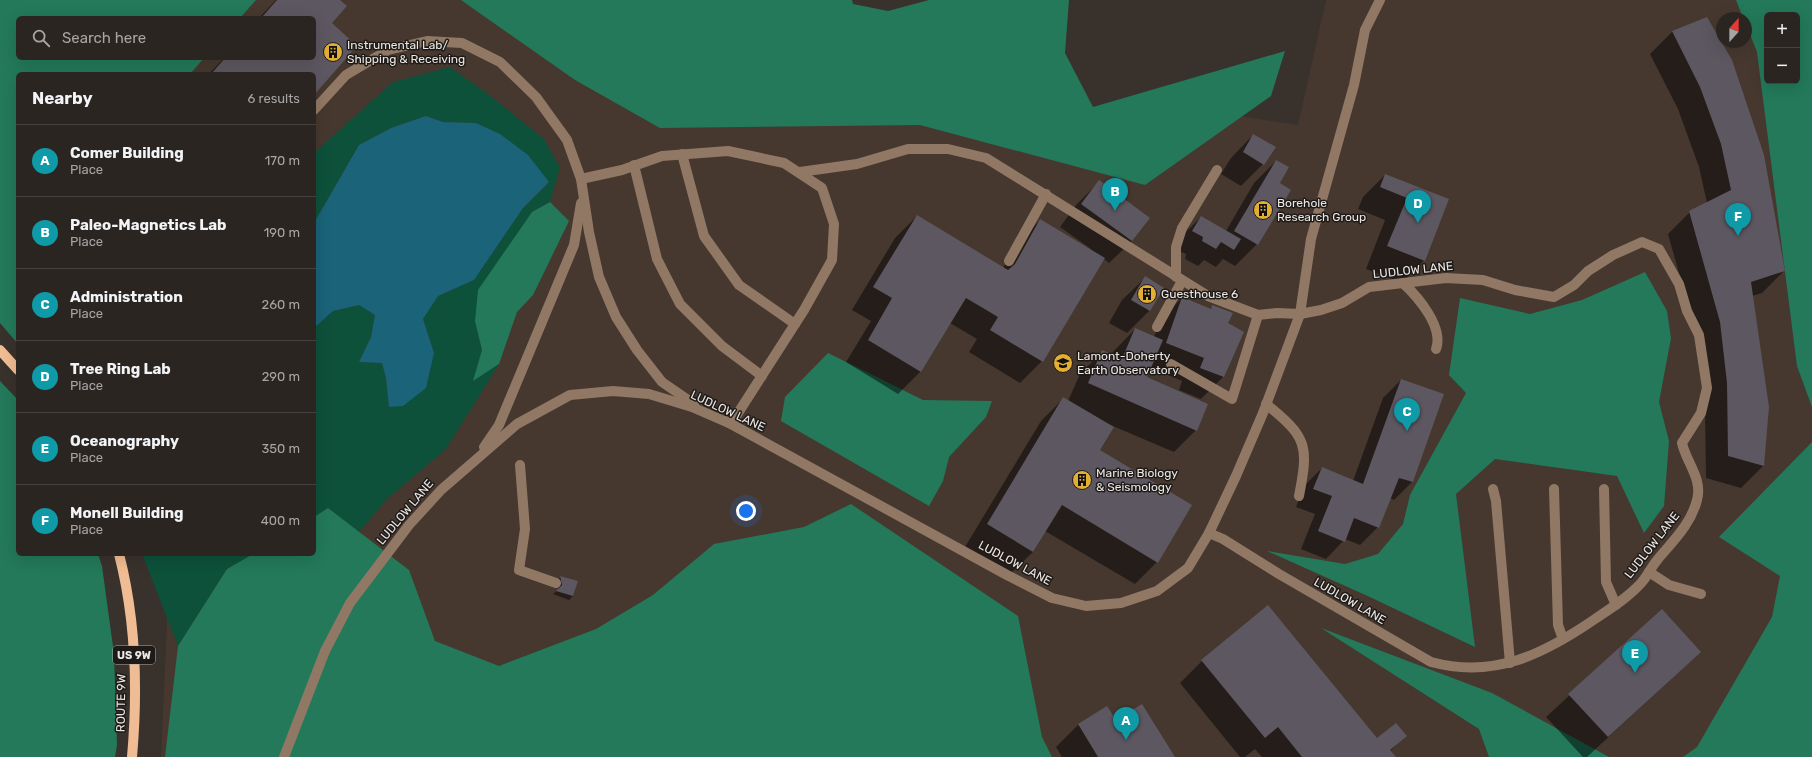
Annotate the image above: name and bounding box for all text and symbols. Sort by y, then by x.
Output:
north arrow [1716,12,1752,48]
map controls [1764,12,1800,84]
button: + [1764,12,1800,48]
search box [16,16,316,60]
icon: search [30,27,52,49]
text: Search here [62,29,146,47]
place label: Instrumental Lab/ Shipping & Receiving [347,38,465,66]
building icon: Instrumental Lab/ Shipping & Receiving [322,41,344,63]
button: − [1764,48,1800,84]
text: Nearby [32,88,93,108]
text: 6 results [248,91,300,106]
text: Comer Building [70,144,184,162]
text: A [40,153,50,168]
text: 170 m [265,153,300,168]
text: Place [70,162,103,177]
pin: B [1102,178,1128,211]
pin: D [1405,190,1431,223]
place label: Borehole Research Group [1277,196,1366,224]
building icon: Borehole Research Group [1252,199,1274,221]
pin: F [1725,203,1751,236]
text: Paleo-Magnetics Lab [70,216,227,234]
text: B [40,225,50,240]
text: 190 m [264,225,300,240]
text: Place [70,234,103,249]
street label: LUDLOW LANE [1372,259,1454,281]
building icon: Guesthouse 6 [1136,283,1158,305]
place label: Guesthouse 6 [1161,287,1238,301]
text: Administration [70,288,183,306]
text: C [40,297,50,312]
text: 260 m [262,297,300,312]
text: Place [70,306,103,321]
place label: Lamont-Doherty Earth Observatory [1077,349,1179,377]
school or university icon: Lamont-Doherty Earth Observatory [1052,352,1074,374]
text: Tree Ring Lab [70,360,171,378]
text: D [40,369,50,384]
text: 290 m [262,369,300,384]
text: Place [70,378,103,393]
street label: LUDLOW LANE [688,388,768,434]
pin: C [1394,398,1420,431]
text: Oceanography [70,432,179,450]
text: E [41,441,49,456]
text: 350 m [261,441,300,456]
text: Place [70,450,103,465]
place label: Marine Biology & Seismology [1096,466,1178,494]
building icon: Marine Biology & Seismology [1071,469,1093,491]
street label: LUDLOW LANE [374,477,436,547]
your location [736,501,756,521]
text: Monell Building [70,504,184,522]
street label: LUDLOW LANE [1622,509,1682,581]
text: F [41,513,49,528]
text: 400 m [261,513,300,528]
text: Place [70,522,103,537]
street label: LUDLOW LANE [976,538,1054,588]
street label: LUDLOW LANE [1312,575,1388,627]
pin: E [1622,640,1648,673]
road number: US 9W [113,646,155,664]
street label: ROUTE 9W [113,673,129,732]
pin: A [1113,707,1139,740]

